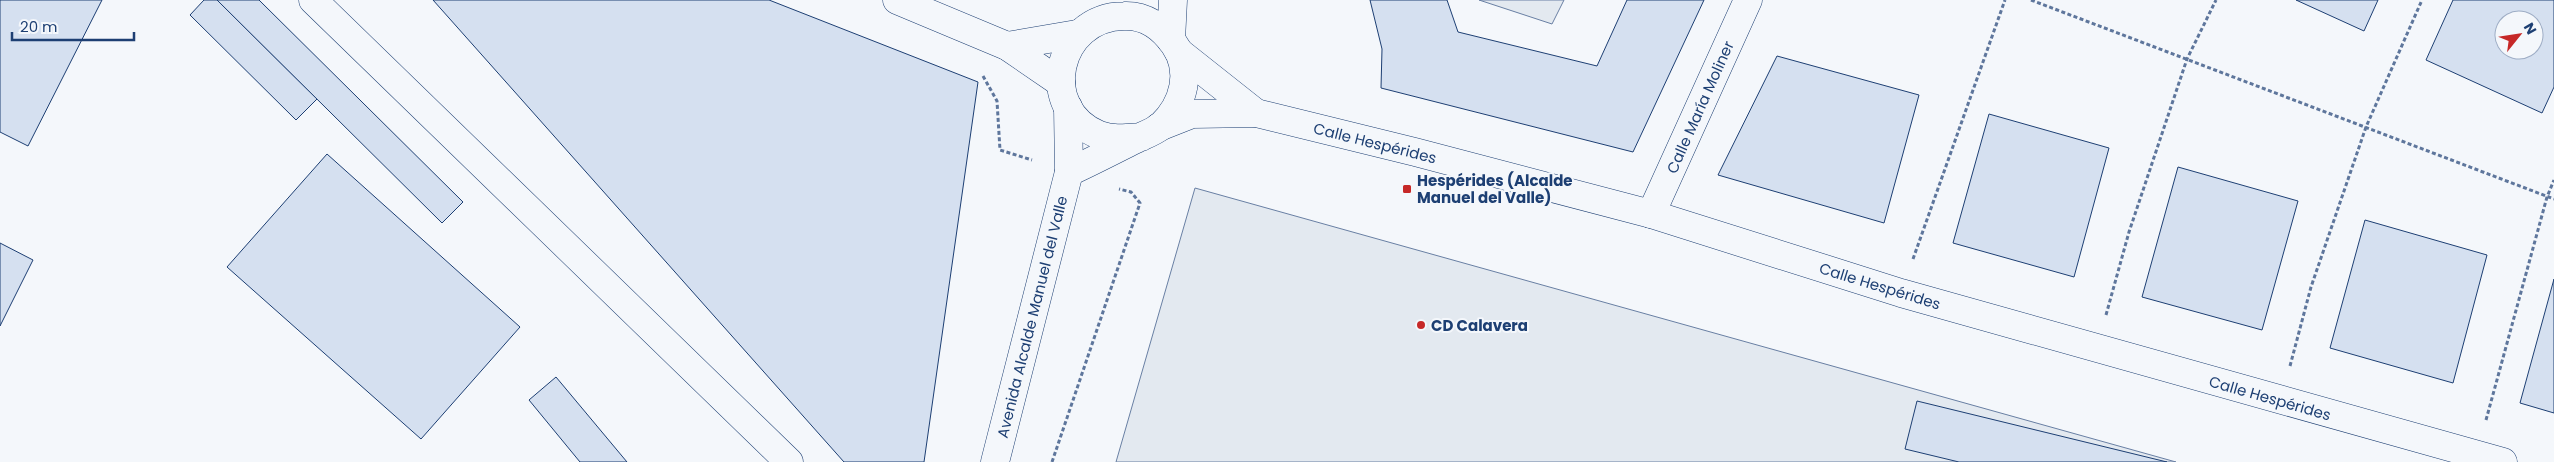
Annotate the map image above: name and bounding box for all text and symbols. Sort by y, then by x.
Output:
scale bar [12,10,135,42]
north arrow [2494,10,2544,60]
text: 20 m [20,16,58,37]
text: N [2519,19,2542,38]
street label: Calle María Moliner [1661,37,1739,177]
street label: Calle Hespérides [1311,118,1439,168]
place label: Hespérides (Alcalde Manuel del Valle) [1417,170,1573,208]
marker: Hespérides (Alcalde Manuel del Valle) [1401,183,1413,195]
street label: Avenida Alcalde Manuel del Valle [992,194,1072,440]
street label: Calle Hespérides [1817,258,1943,314]
place label: CD Calavera [1431,315,1528,336]
marker: CD Calavera [1415,319,1427,331]
street label: Calle Hespérides [2207,371,2334,425]

